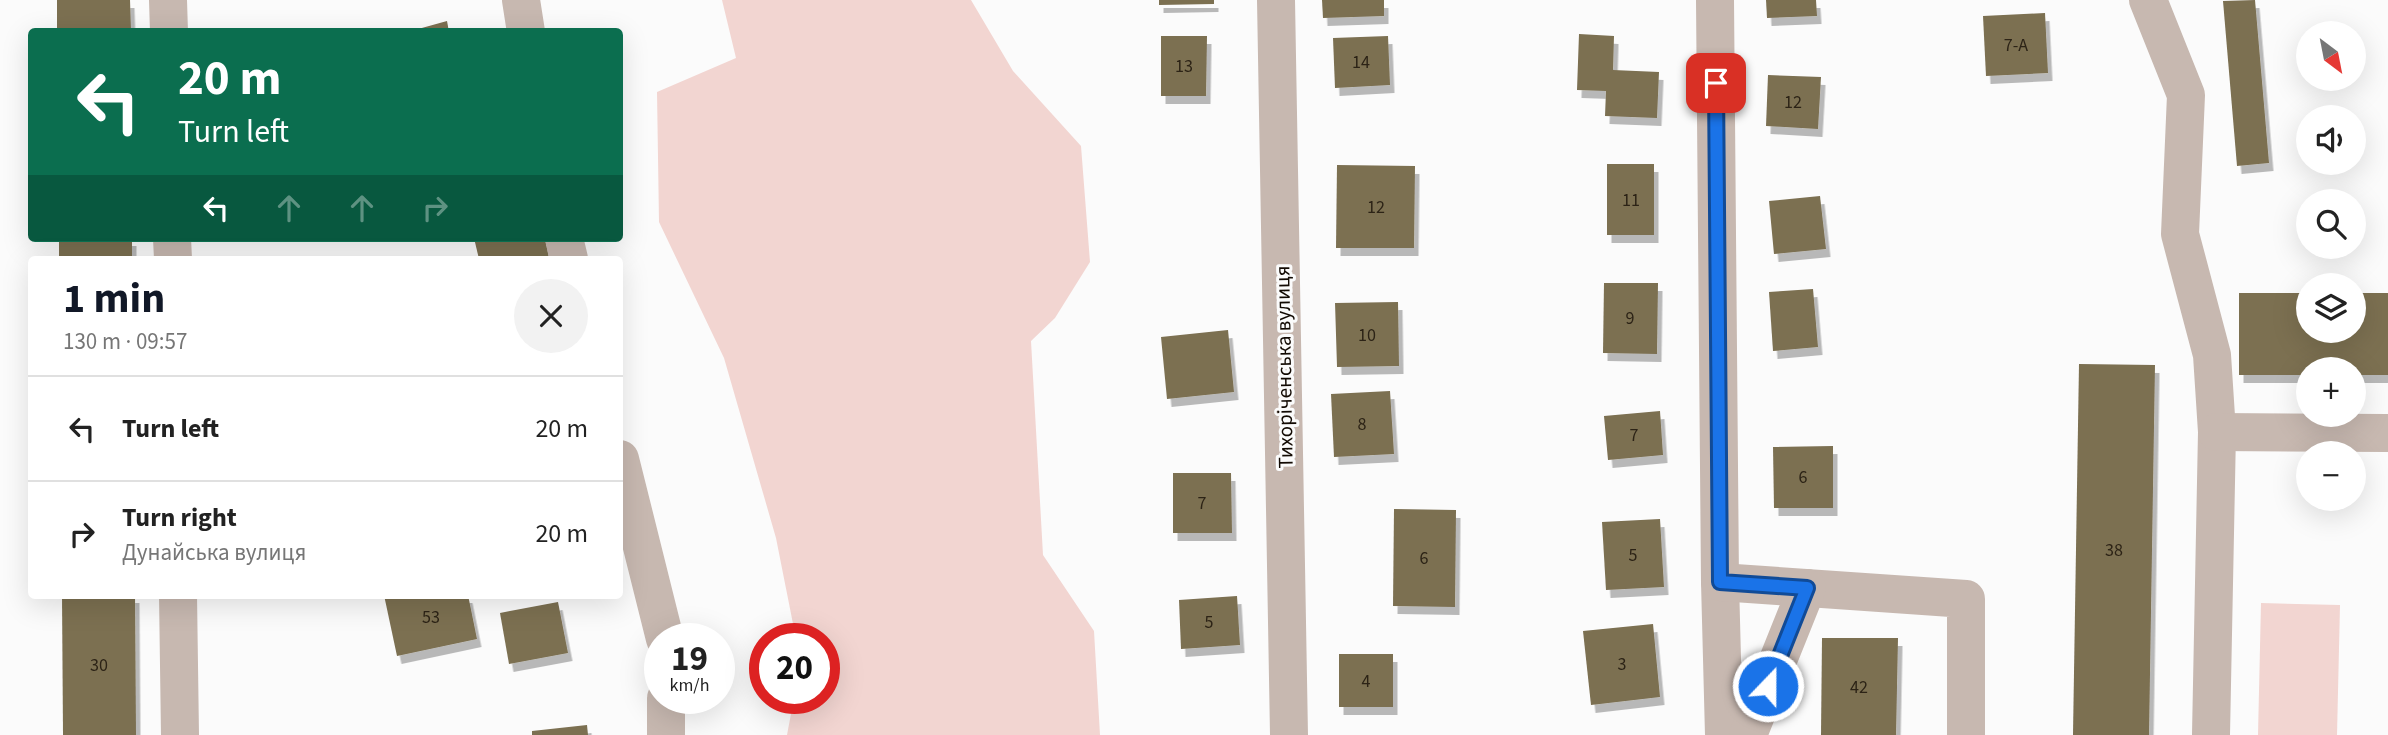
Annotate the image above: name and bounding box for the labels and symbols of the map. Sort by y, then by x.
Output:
north arrow [2296,21,2366,91]
house number: 7-А [2004,33,2028,58]
house number: 14 [1352,50,1370,75]
pin [1686,53,1746,113]
house number: 13 [1175,54,1193,79]
house number: 12 [1784,90,1802,115]
house number: 11 [1622,188,1640,213]
house number: 12 [1367,195,1385,220]
street label: Тихоріченська вулиця [1267,265,1301,469]
house number: 9 [1626,306,1635,331]
house number: 10 [1358,323,1376,348]
house number: 8 [1358,412,1367,437]
house number: 7 [1630,423,1639,448]
house number: 6 [1799,465,1808,490]
house number: 7 [1198,491,1207,516]
house number: 38 [2105,538,2123,563]
house number: 5 [1629,543,1638,568]
house number: 6 [1420,546,1429,571]
house number: 53 [422,605,440,630]
house number: 5 [1205,610,1214,635]
speed limit sign: 20 [749,623,840,714]
position arrow [1731,649,1805,723]
house number: 3 [1618,652,1627,677]
house number: 30 [90,653,108,678]
house number: 4 [1362,669,1371,694]
house number: 42 [1850,675,1868,700]

